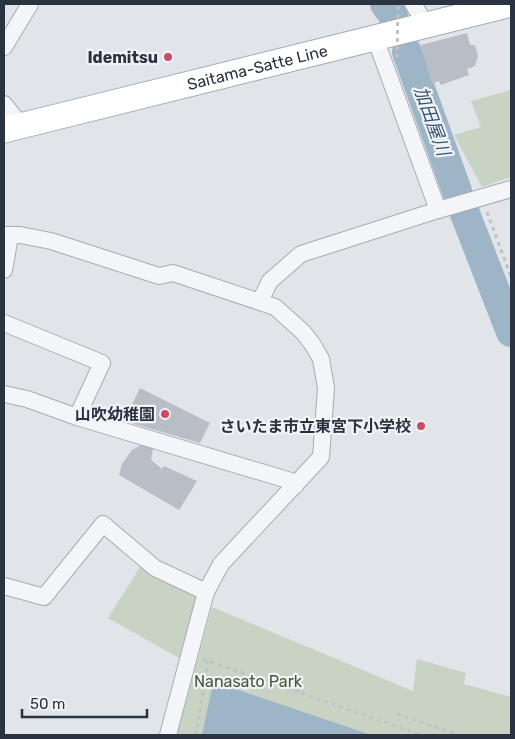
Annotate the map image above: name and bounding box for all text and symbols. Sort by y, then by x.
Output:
street label: Saitama-Satte Line [185,41,330,94]
place label: Idemitsu [87,48,158,67]
marker: Idemitsu [162,51,174,63]
water label: 加田屋川 [409,83,455,160]
place label: 山吹幼稚園 [75,405,155,424]
marker: 山吹幼稚園 [159,408,171,420]
place label: さいたま市立東宮下小学校 [219,417,411,436]
marker: さいたま市立東宮下小学校 [415,420,427,432]
park label: Nanasato Park [194,672,303,691]
scale bar [22,686,148,718]
text: 50 m [30,695,65,713]

